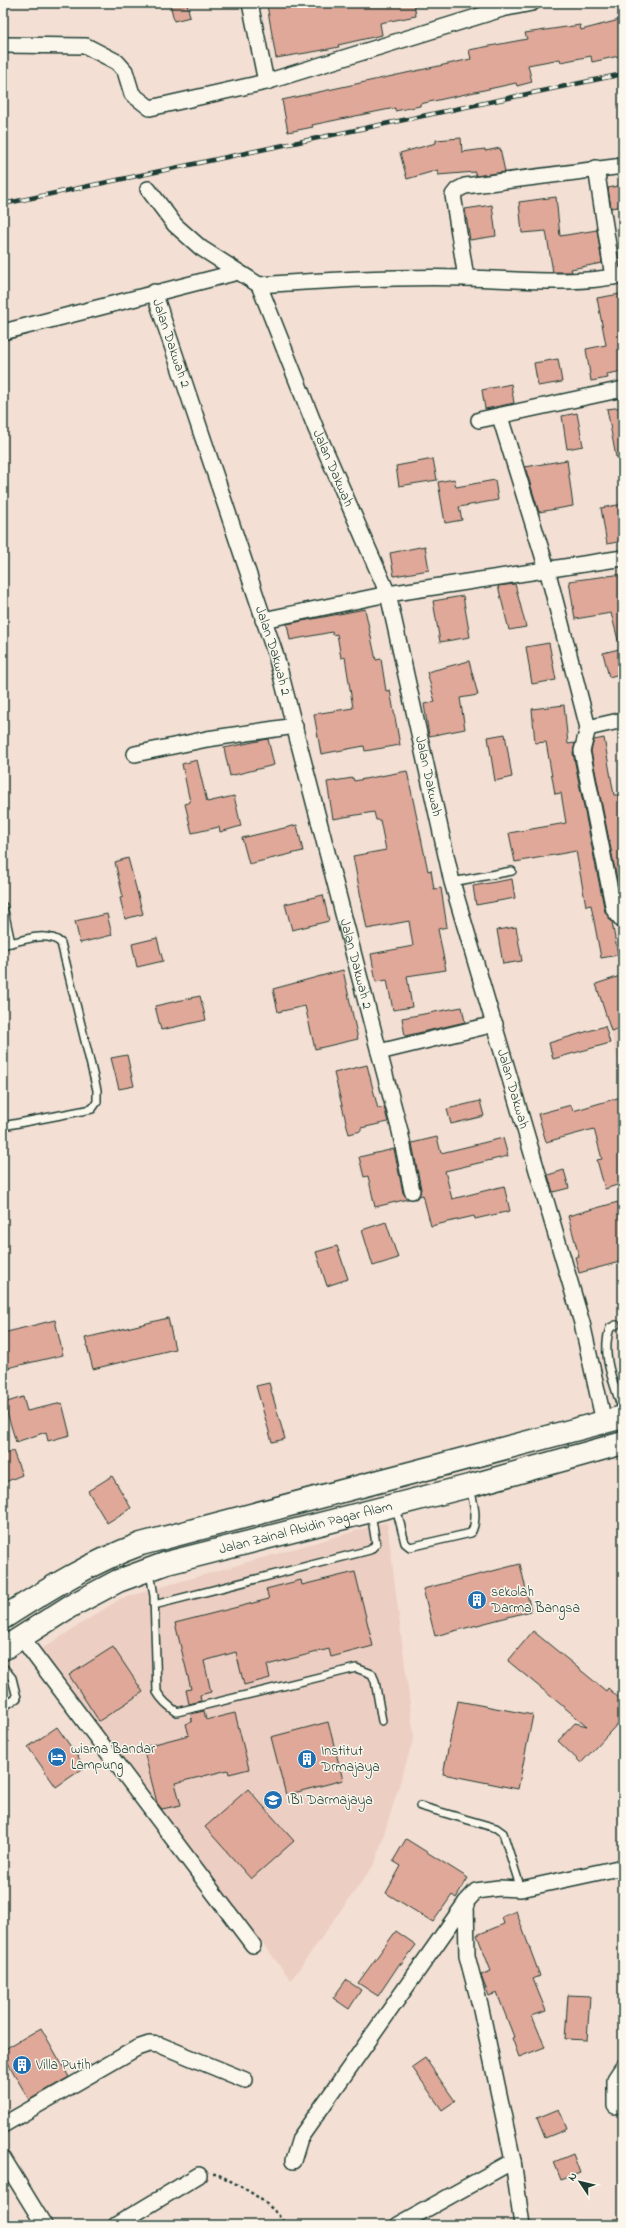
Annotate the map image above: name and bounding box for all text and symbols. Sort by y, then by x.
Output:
street label: Jalan Dakwah 2 [146,296,196,390]
street label: Jalan Dakwah [307,426,359,510]
street label: Jalan Dakwah 2 [249,603,296,698]
street label: Jalan Dakwah [409,734,448,819]
street label: Jalan Dakwah 2 [334,916,378,1011]
street label: Jalan Dakwah [491,1046,535,1131]
street label: Jalan Zainal Abidin Pagar Alam [217,1495,395,1560]
place label: sekolah Darma Bangsa [490,1582,580,1620]
building icon: sekolah Darma Bangsa [466,1589,488,1611]
place label: wisma Bandar Lampung [71,1739,156,1777]
place label: Institut Drmajaya [320,1741,380,1779]
hotel icon: wisma Bandar Lampung [46,1746,68,1768]
building icon: Institut Drmajaya [296,1748,318,1770]
school or university icon: IBI Darmajaya [262,1789,284,1811]
place label: IBI Darmajaya [287,1790,373,1812]
building icon: Villa Putih [11,2054,33,2076]
place label: Villa Putih [35,2055,91,2076]
north arrow [560,2162,600,2202]
text: N [564,2169,581,2184]

